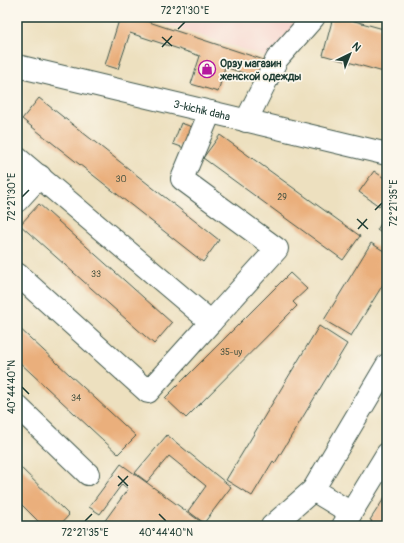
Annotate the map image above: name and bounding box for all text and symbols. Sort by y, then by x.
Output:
text: 72°21'30"E [161,5,209,17]
north arrow [330,34,370,74]
text: N [349,40,364,55]
place label: Орзу магазин женской одежды [219,57,301,83]
shop icon: Орзу магазин женской одежды [197,59,217,79]
street label: 3-kichik daha [172,97,232,123]
text: 72°21'30"E [6,173,18,221]
house number: 30 [115,174,127,185]
text: 72°21'35"E [388,180,400,227]
house number: 29 [277,192,287,203]
house number: 33 [91,269,101,280]
house number: 35-uy [220,347,242,358]
text: 40°44'40"N [6,360,18,414]
house number: 34 [71,393,82,404]
text: 72°21'35"E [62,527,109,539]
text: 40°44'40"N [139,527,193,539]

